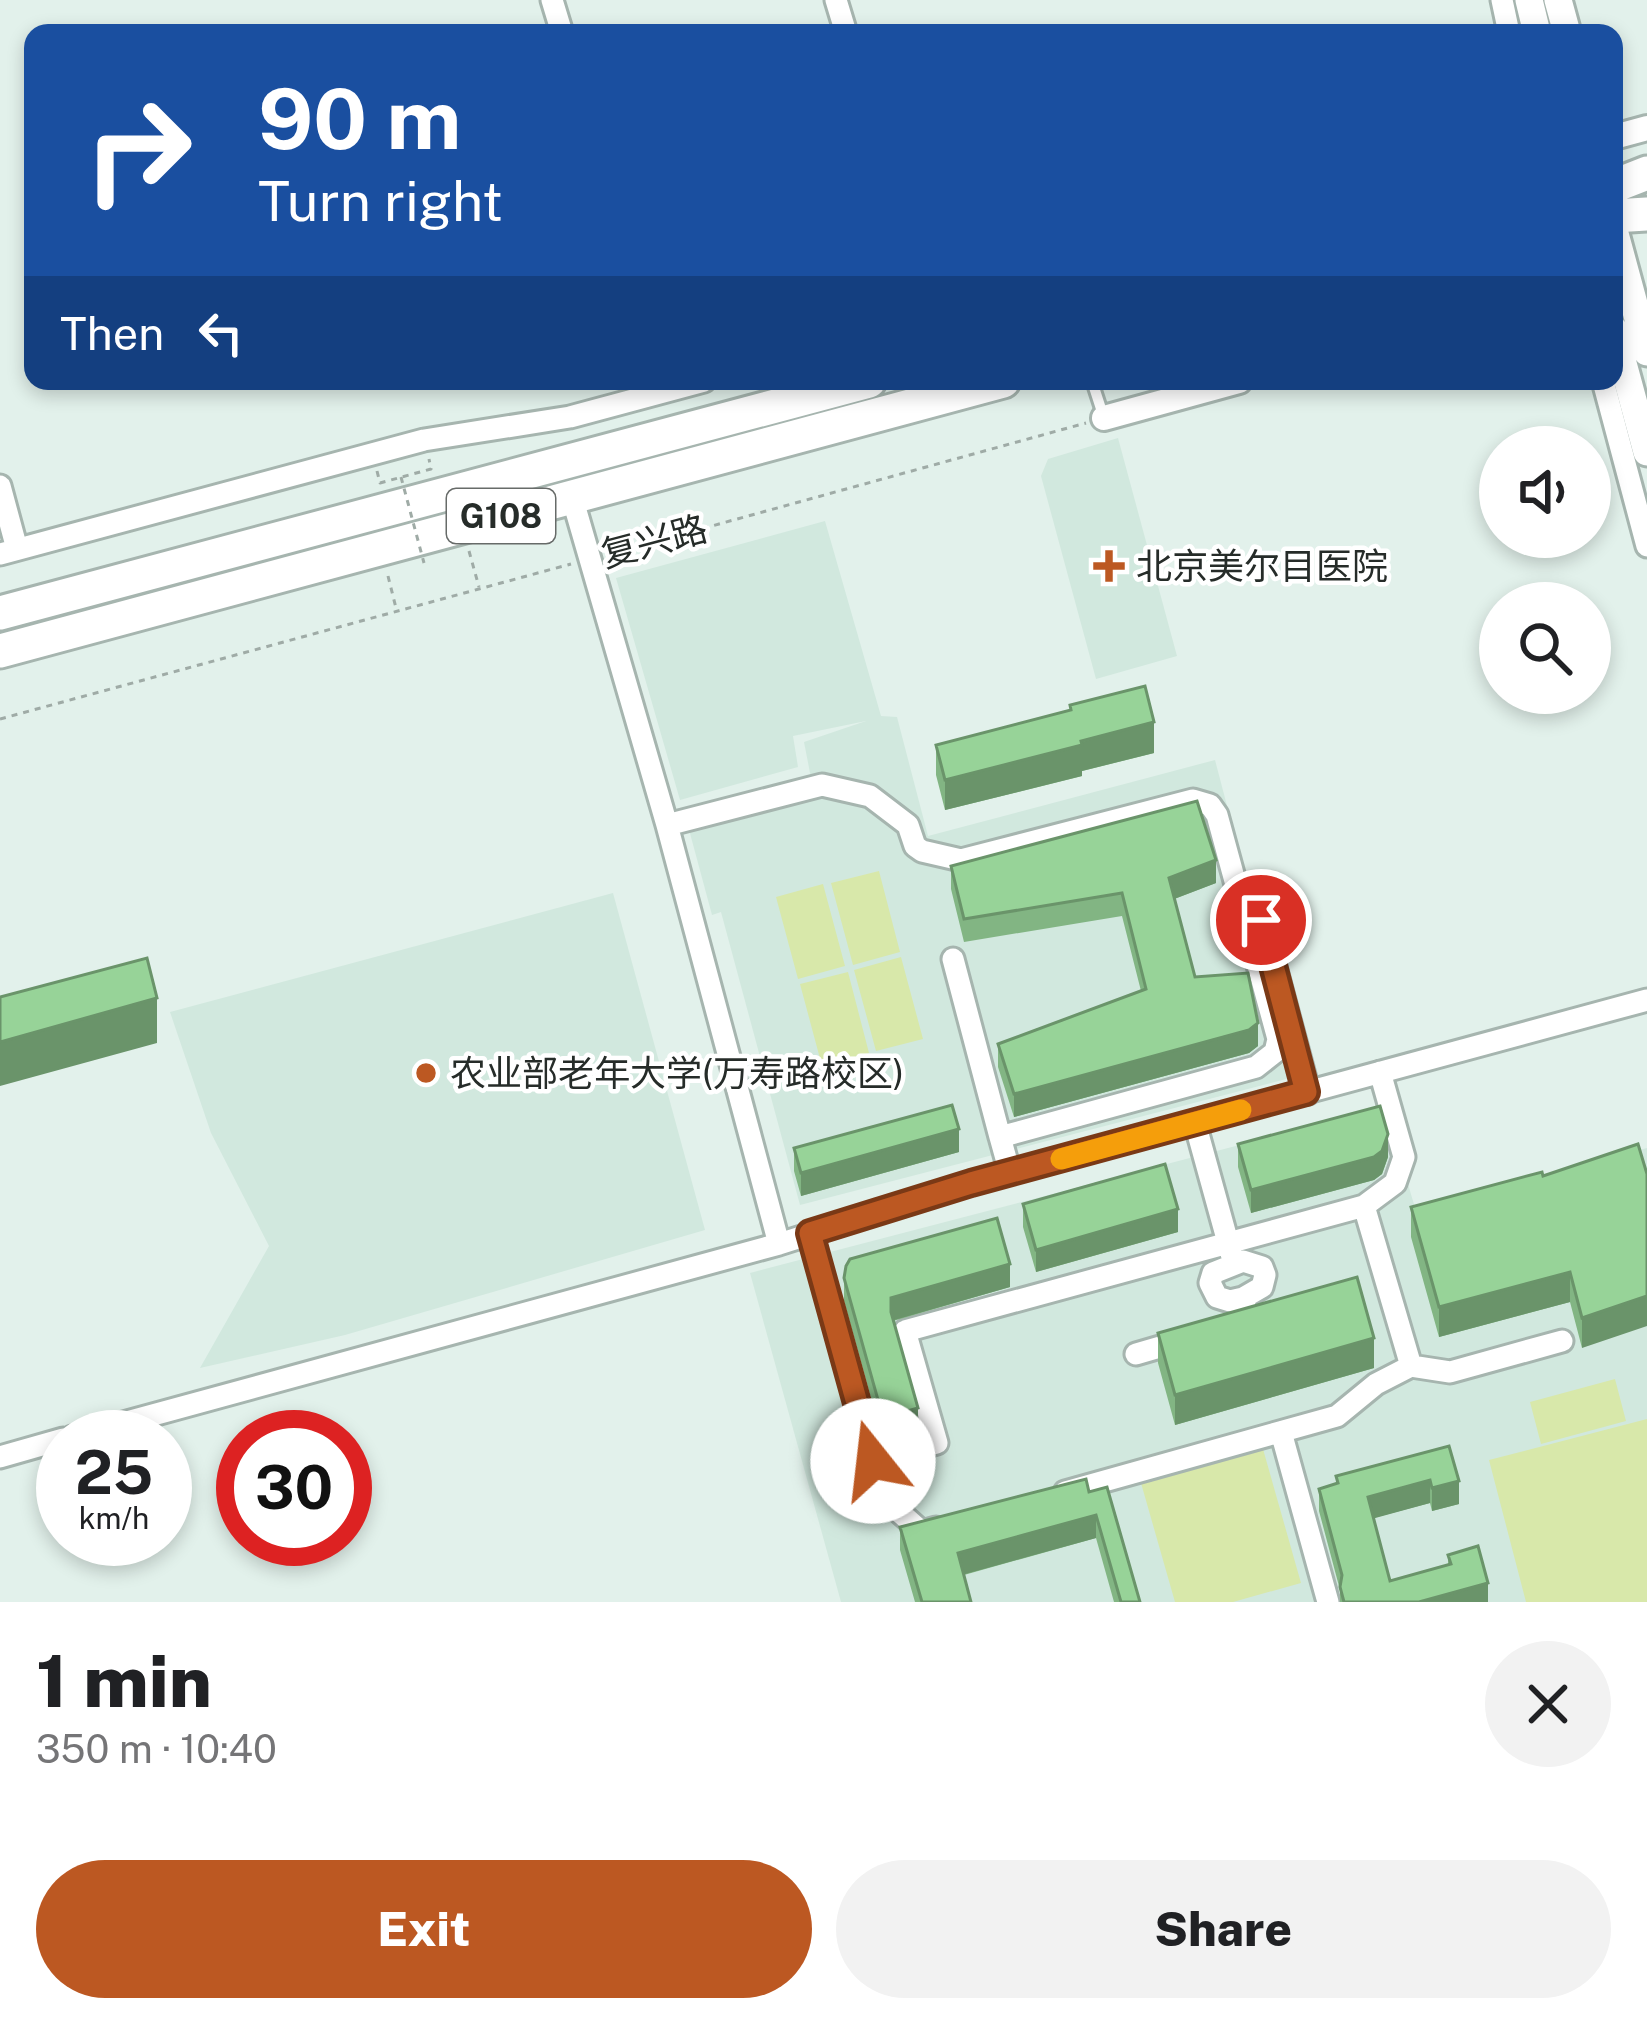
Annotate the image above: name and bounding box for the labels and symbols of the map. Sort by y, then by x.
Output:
road number: G108 [447,489,555,543]
street label: 复兴路 [596,507,712,575]
place label: 北京美尔目医院 [1136,545,1388,587]
marker: 北京美尔目医院 [1093,550,1125,582]
pin [1210,869,1312,971]
place label: 农业部老年大学(万寿路校区) [450,1052,904,1094]
marker: 农业部老年大学(万寿路校区) [413,1060,439,1086]
position arrow [810,1398,936,1524]
speed limit sign: 30 [216,1410,372,1566]

